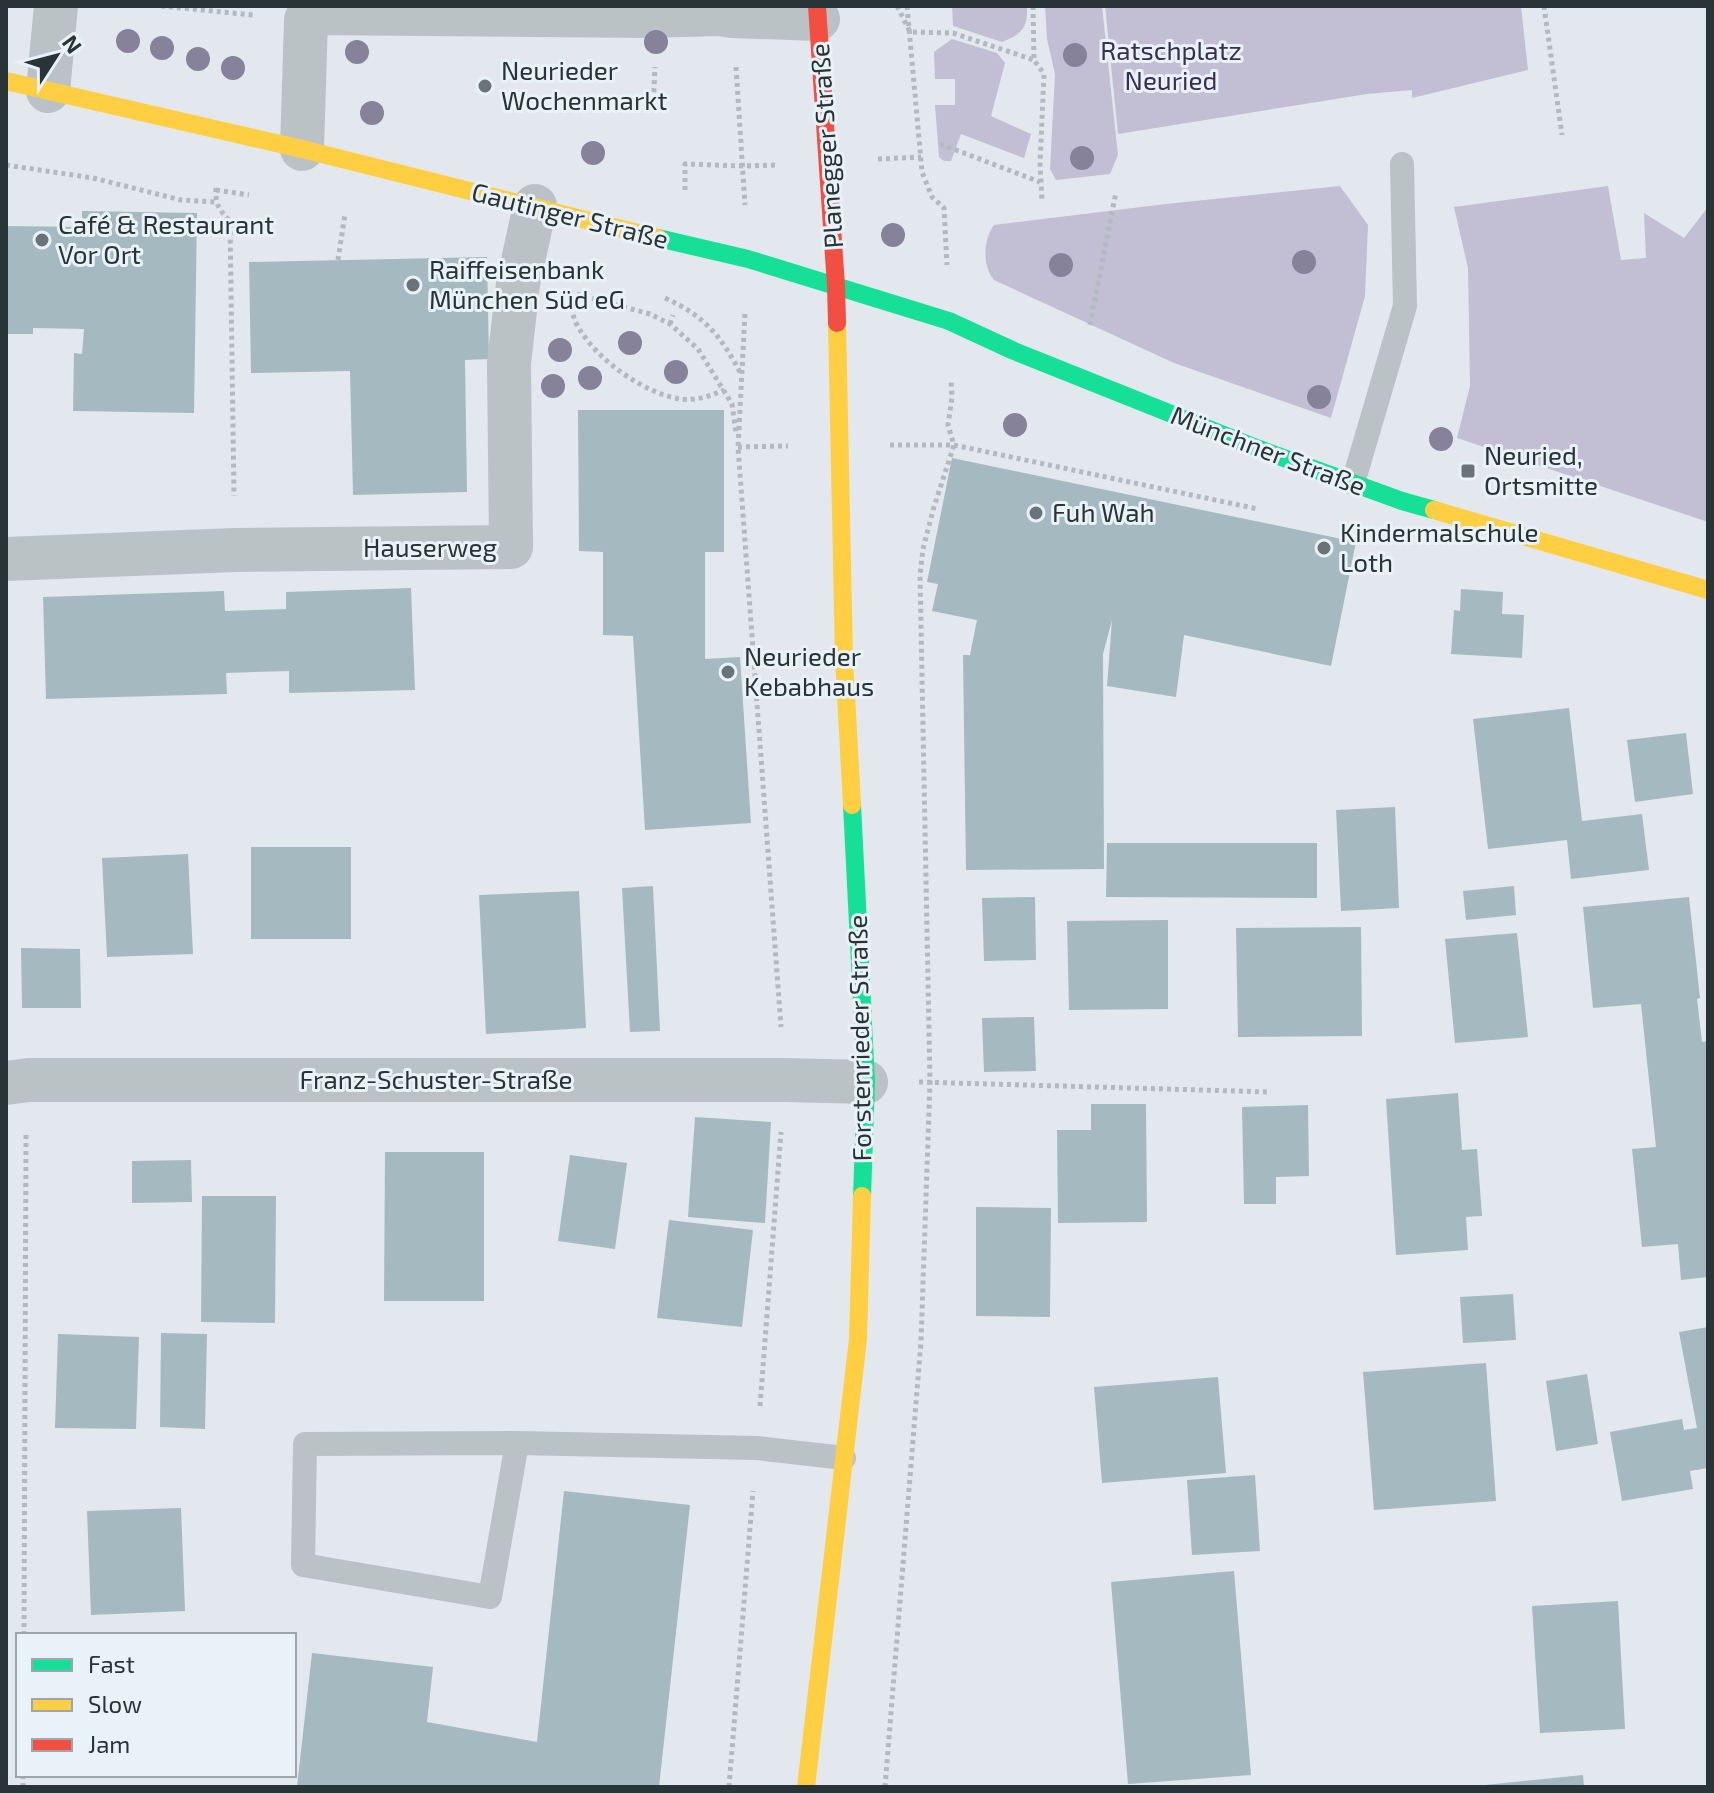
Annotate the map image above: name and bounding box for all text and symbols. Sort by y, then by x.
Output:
north arrow [16,16,96,96]
text: N [58,30,88,58]
park label: Ratschplatz Neuried [1100,34,1242,95]
street label: Planegger Straße [803,43,848,250]
place label: Neurieder Wochenmarkt [501,54,668,115]
marker: Neurieder Wochenmarkt [476,77,494,95]
street label: Gautinger Straße [469,175,672,254]
place label: Café & Restaurant Vor Ort [58,208,274,269]
marker: Café & Restaurant Vor Ort [33,231,51,249]
place label: Raiffeisenbank München Süd eG [429,253,625,314]
marker: Raiffeisenbank München Süd eG [404,276,422,294]
street label: Münchner Straße [1167,398,1370,501]
place label: Neuried, Ortsmitte [1484,439,1598,500]
marker: Neuried, Ortsmitte [1459,462,1477,480]
place label: Fuh Wah [1052,496,1155,527]
marker: Fuh Wah [1027,504,1045,522]
place label: Kindermalschule Loth [1340,516,1539,577]
street label: Hauserweg [363,531,497,562]
marker: Kindermalschule Loth [1315,539,1333,557]
place label: Neurieder Kebabhaus [744,640,874,701]
marker: Neurieder Kebabhaus [719,663,737,681]
street label: Forstenrieder Straße [841,914,876,1162]
street label: Franz-Schuster-Straße [300,1063,572,1094]
legend [16,1633,296,1777]
text: Fast [88,1649,135,1678]
text: Slow [88,1689,142,1718]
text: Jam [88,1729,130,1758]

